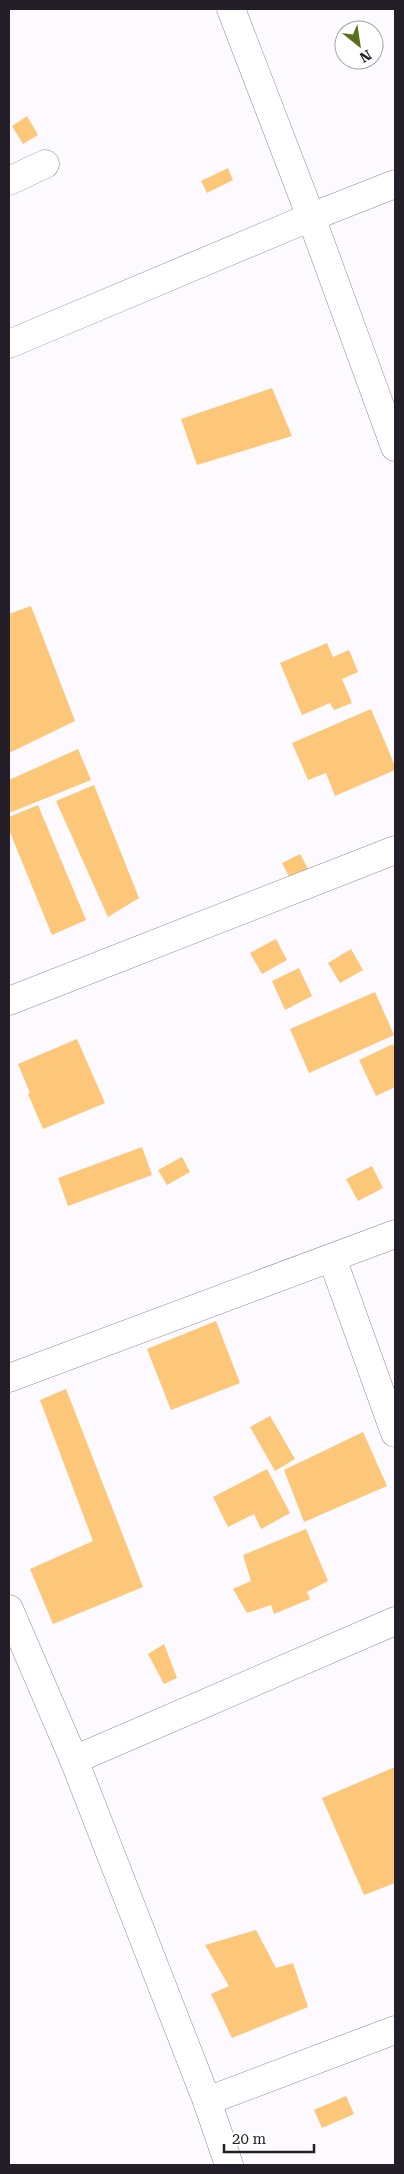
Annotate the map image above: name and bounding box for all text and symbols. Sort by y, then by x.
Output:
north arrow [334,20,384,70]
text: N [357,47,374,66]
scale bar [224,2122,314,2154]
text: 20 m [232,2130,267,2148]

